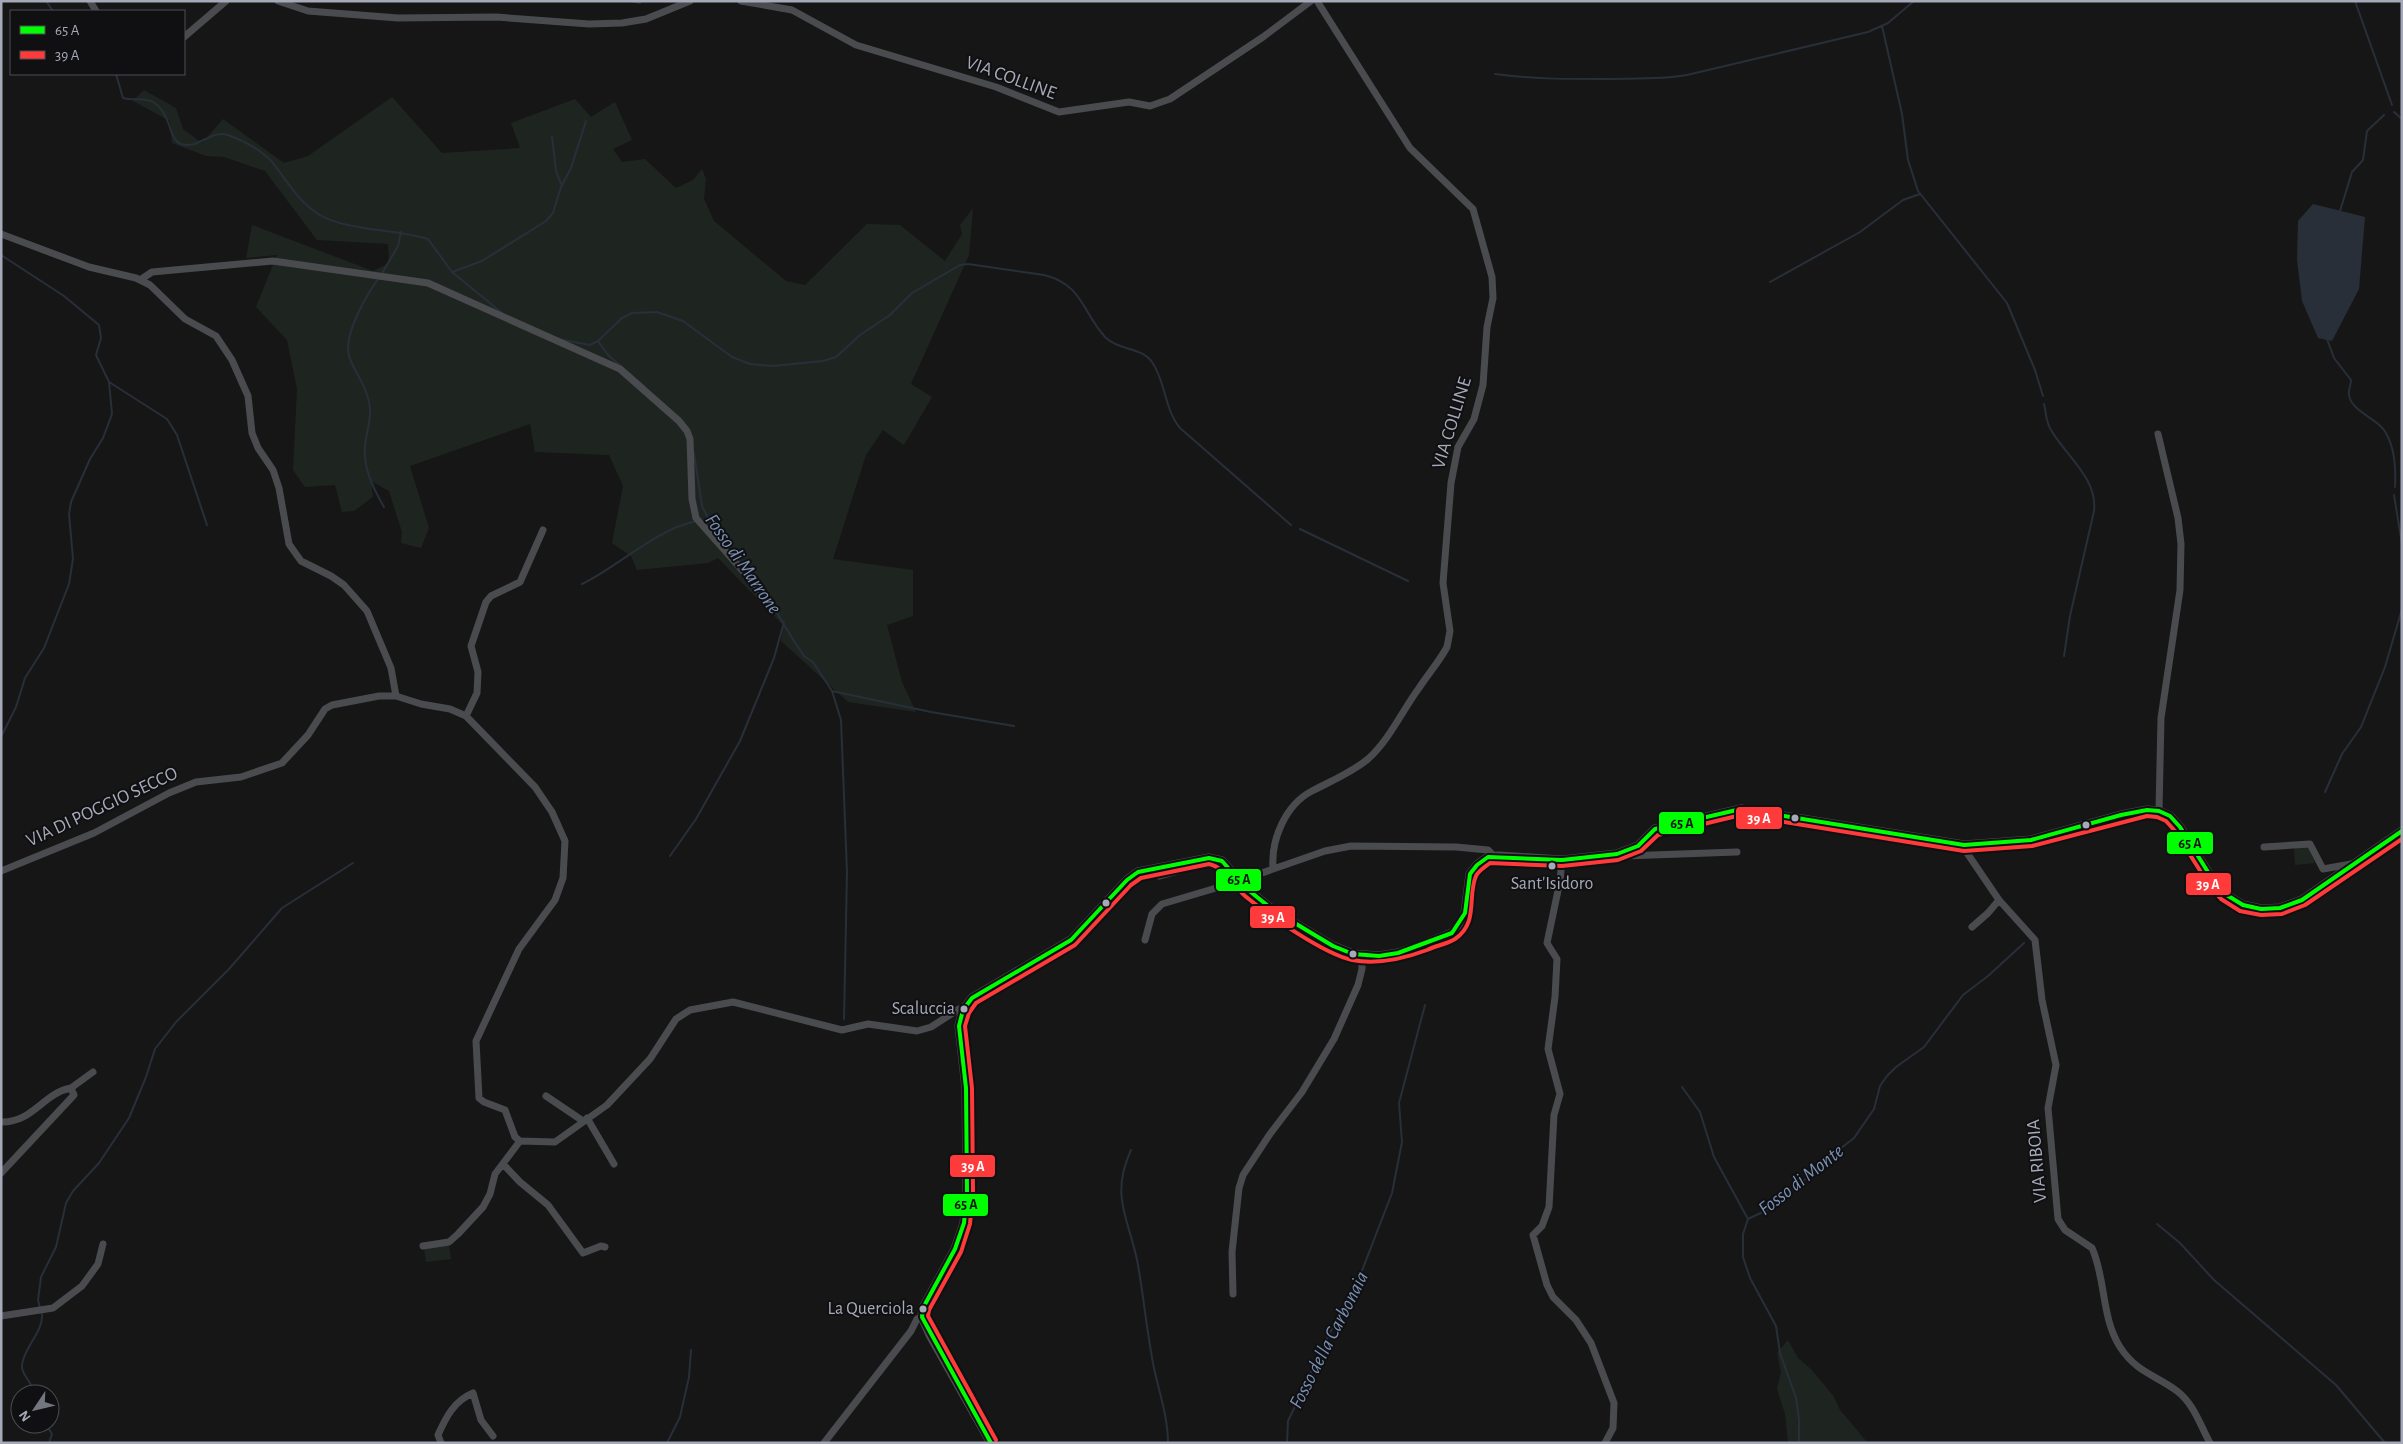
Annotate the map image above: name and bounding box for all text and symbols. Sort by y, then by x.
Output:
legend [10,10,185,75]
text: 65 A [55,23,80,38]
text: 39 A [55,48,80,63]
street label: VIA COLLINE [963,53,1059,103]
street label: VIA COLLINE [1429,375,1475,471]
water label: Fosso di Marrone [701,510,785,618]
street label: VIA DI POGGIO SECCO [23,764,181,850]
line badge: 39 A [1735,806,1783,830]
line badge: 65 A [1658,811,1705,835]
text: 39 A [1747,812,1771,826]
unlabelled marker [1790,813,1800,823]
text: 65 A [1670,817,1694,831]
unlabelled marker [2081,820,2091,830]
line badge: 65 A [2166,831,2214,855]
text: 65 A [2178,837,2202,851]
marker: Sant'Isidoro [1547,861,1557,871]
line badge: 65 A [1215,868,1262,892]
line badge: 39 A [2185,872,2232,896]
text: 65 A [1227,873,1251,887]
place label: Sant'Isidoro [1511,875,1594,893]
text: 39 A [2196,878,2220,892]
unlabelled marker [1101,898,1111,908]
line badge: 39 A [1249,905,1296,929]
text: 39 A [1261,911,1285,925]
unlabelled marker [1348,949,1358,959]
place label: Scaluccia [892,1000,955,1018]
marker: Scaluccia [959,1004,969,1014]
street label: VIA RIBOIA [2024,1118,2050,1204]
water label: Fosso di Monte [1755,1140,1848,1219]
line badge: 39 A [949,1154,996,1178]
text: 39 A [961,1160,985,1174]
line badge: 65 A [942,1193,989,1217]
text: 65 A [954,1198,978,1212]
water label: Fosso della Carbonaia [1286,1268,1372,1412]
place label: La Querciola [828,1300,914,1318]
marker: La Querciola [918,1304,928,1314]
north arrow [10,1384,60,1434]
text: N [17,1408,34,1424]

